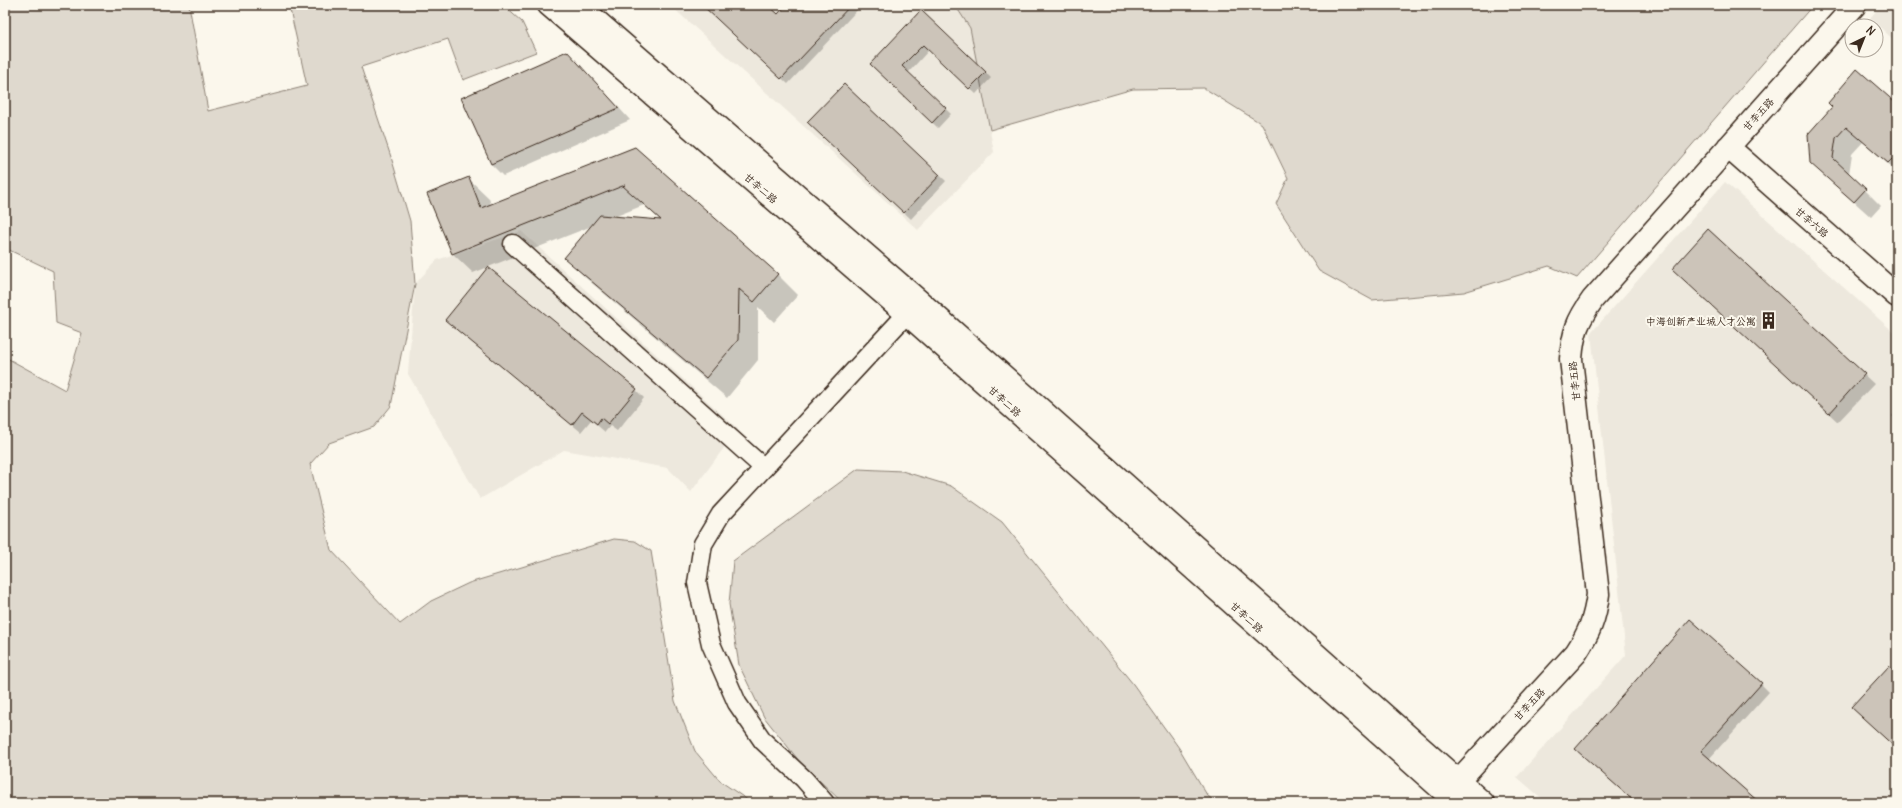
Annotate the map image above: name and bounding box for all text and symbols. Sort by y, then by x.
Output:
north arrow [1844,18,1884,58]
text: N [1863,23,1878,38]
street label: 甘李五路 [1740,95,1777,134]
street label: 甘李二路 [741,170,780,206]
street label: 甘李六路 [1792,204,1831,240]
building icon: 中海创新产业城人才公寓 [1759,311,1779,331]
place label: 中海创新产业城人才公寓 [1646,315,1756,328]
street label: 甘李五路 [1566,360,1583,402]
street label: 甘李二路 [985,383,1024,420]
street label: 甘李二路 [1227,599,1266,636]
street label: 甘李五路 [1511,685,1548,723]

